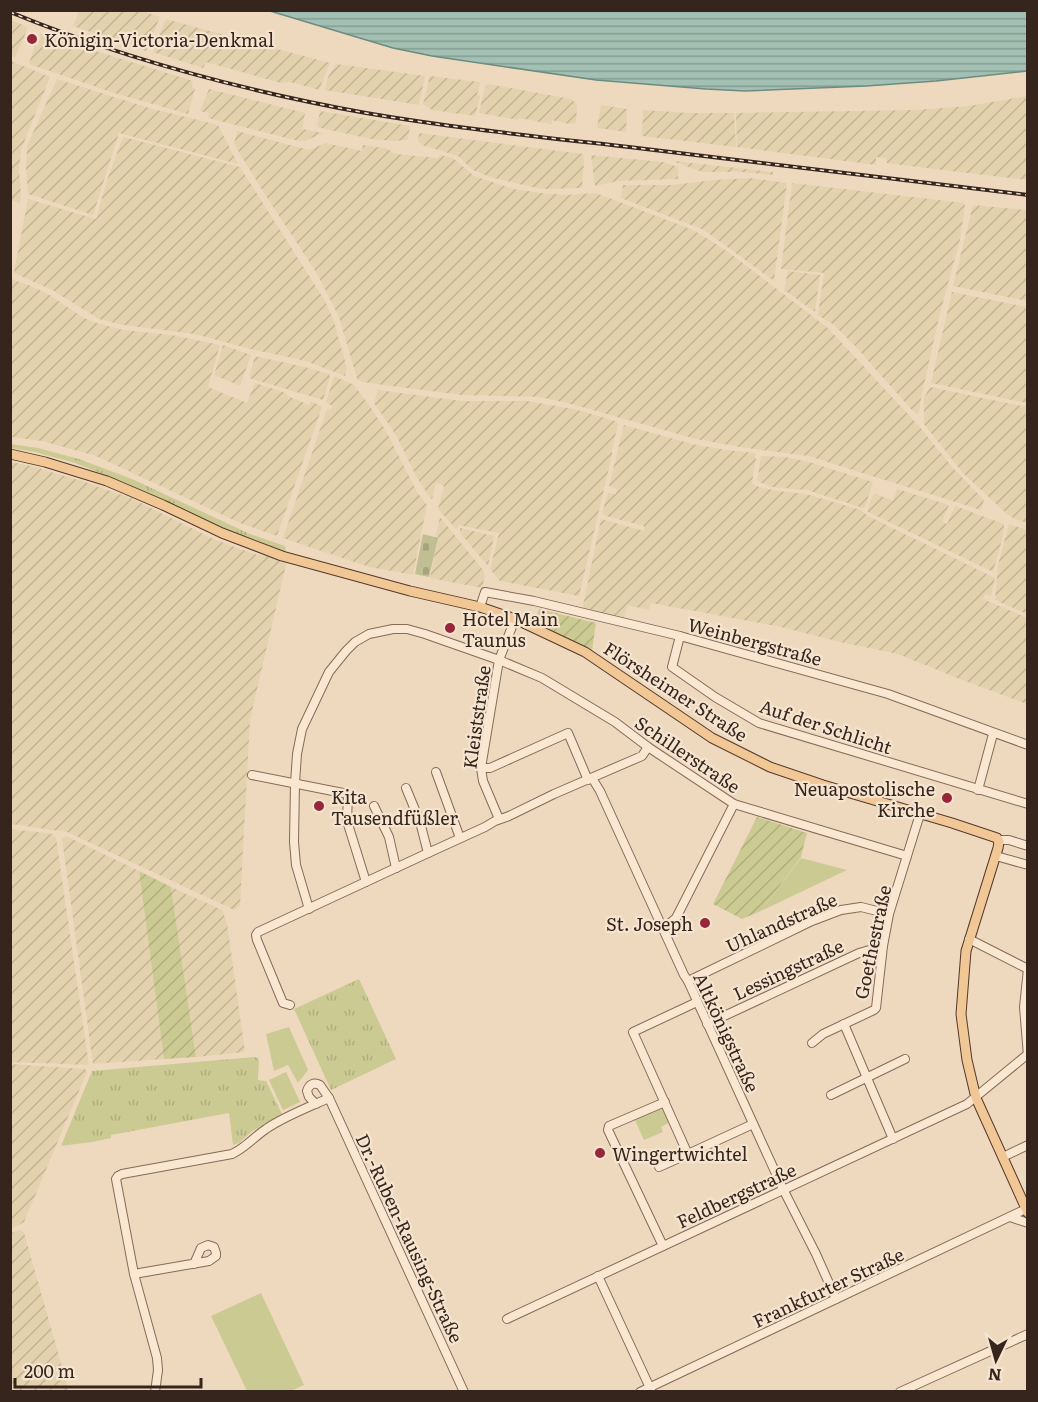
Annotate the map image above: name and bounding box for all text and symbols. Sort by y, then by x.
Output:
place label: Königin-Victoria-Denkmal [44,26,274,53]
marker: Königin-Victoria-Denkmal [25,32,39,46]
place label: Hotel Main Taunus [462,605,558,653]
street label: Weinbergstraße [685,610,825,672]
marker: Hotel Main Taunus [443,621,457,635]
street label: Flörsheimer Straße [599,634,753,748]
street label: Kleiststraße [455,664,497,770]
street label: Auf der Schlicht [756,692,896,760]
street label: Schillerstraße [630,709,746,799]
place label: Neuapostolische Kirche [794,775,935,823]
place label: Kita Tausendfüßler [331,783,458,831]
marker: Neuapostolische Kirche [940,791,954,805]
marker: Kita Tausendfüßler [312,799,326,813]
street label: Goethestraße [847,883,897,1001]
street label: Uhlandstraße [721,885,841,959]
place label: St. Joseph [606,910,693,937]
marker: St. Joseph [698,916,712,930]
street label: Lessingstraße [728,932,848,1006]
street label: Altkönigstraße [687,968,767,1096]
street label: Dr.-Ruben-Rausing-Straße [350,1129,470,1347]
place label: Wingertwichtel [612,1140,747,1167]
marker: Wingertwichtel [593,1146,607,1160]
street label: Feldbergstraße [672,1155,800,1235]
street label: Frankfurter Straße [748,1240,908,1334]
north arrow [966,1330,1026,1390]
scale bar [15,1351,201,1389]
text: 200 m [24,1357,75,1384]
text: N [987,1363,1002,1388]

